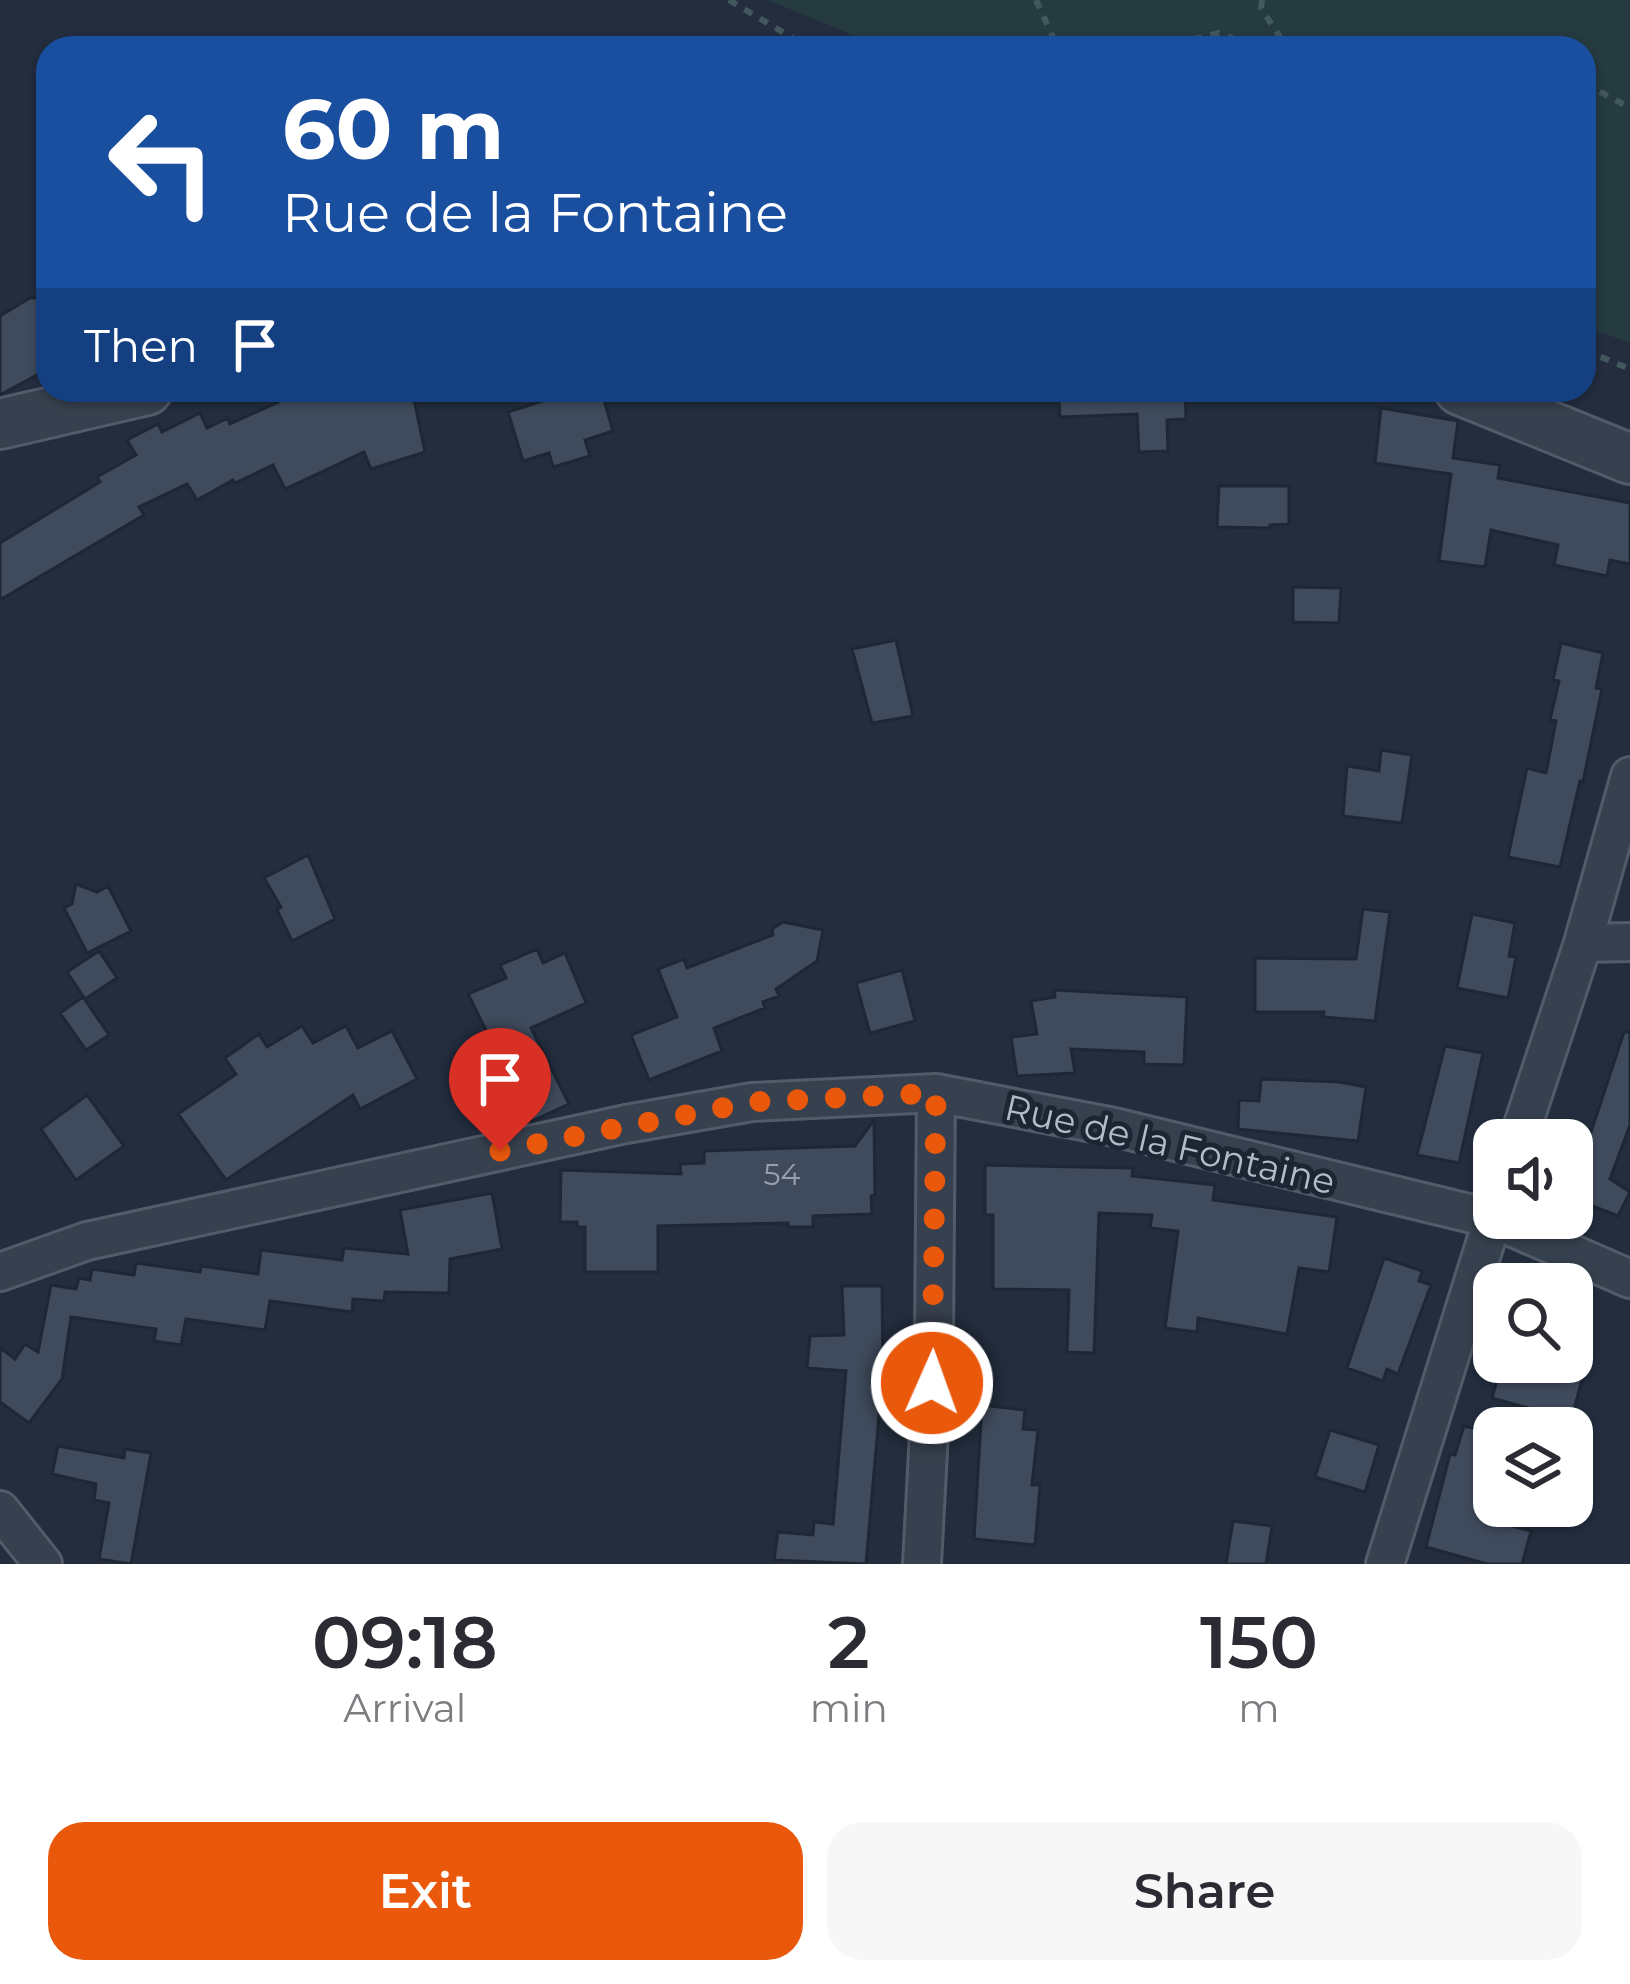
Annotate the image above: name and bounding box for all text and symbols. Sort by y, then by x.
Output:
text: 60 m [282,78,504,180]
icon: left [84,84,240,240]
text: Rue de la Fontaine [282,180,788,246]
icon: arrive [222,312,288,378]
text: Then [84,318,198,373]
pin [449,1028,551,1151]
icon: arrive [467,1046,533,1112]
street label: Rue de la Fontaine [1001,1085,1339,1203]
map controls [1473,1119,1593,1527]
button: sound [1473,1119,1593,1239]
house number: 54 [764,1156,801,1193]
button: search [1473,1263,1593,1383]
position arrow [869,1320,995,1446]
button: layers [1473,1407,1593,1527]
text: 09:18 [312,1598,498,1686]
text: 2 [828,1598,870,1686]
text: 150 [1200,1598,1318,1686]
text: Arrival [343,1684,466,1732]
text: min [810,1684,888,1732]
text: m [1238,1684,1280,1732]
button: Exit [48,1822,803,1960]
button: Share [827,1822,1582,1960]

